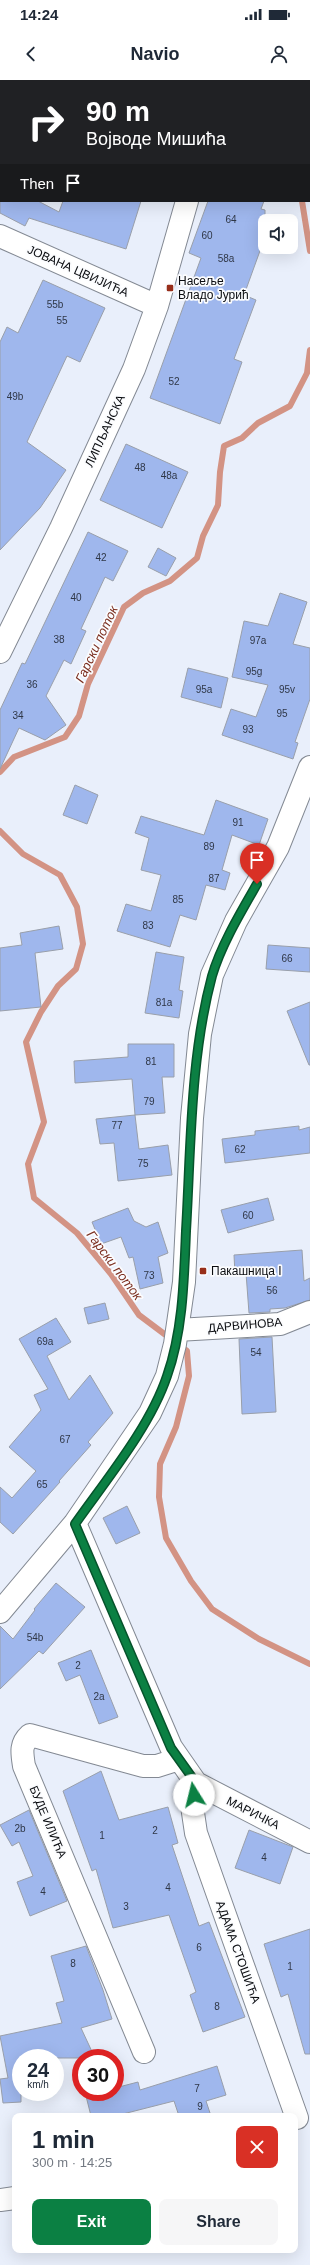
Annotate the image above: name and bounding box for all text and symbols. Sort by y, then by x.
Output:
text: 14:24 [20,6,58,23]
icon: back [20,43,42,65]
icon: person [268,43,290,65]
text: Navio [130,44,180,64]
icon: right [20,96,72,148]
text: 90 m [86,96,150,127]
text: Војводе Мишића [86,129,226,149]
icon: arrive [62,172,84,194]
text: Then [20,175,54,192]
house number: 64 [225,214,237,225]
map controls [258,214,298,254]
button: sound [258,214,298,254]
house number: 60 [201,230,213,241]
street label: ЈОВАНА ЦВИЈИЋА [25,242,131,300]
house number: 58a [218,253,235,264]
place label: Насеље Владо Јурић [178,274,249,302]
marker: Насеље Владо Јурић [165,283,175,293]
house number: 55b [47,299,64,310]
house number: 55 [56,315,68,326]
house number: 52 [168,376,180,387]
house number: 49b [7,391,24,402]
street label: ЛИПЉАНСКА [82,393,128,469]
house number: 48 [134,462,146,473]
house number: 48a [161,470,178,481]
house number: 42 [95,552,107,563]
house number: 40 [70,592,82,603]
water label: Гарски поток [72,603,121,685]
house number: 38 [53,634,65,645]
house number: 97a [250,635,267,646]
house number: 95g [246,666,262,677]
house number: 36 [26,679,38,690]
house number: 95a [196,684,213,695]
house number: 95v [279,684,295,695]
house number: 95 [276,708,288,719]
house number: 34 [12,710,24,721]
house number: 93 [242,724,254,735]
house number: 91 [232,817,244,828]
house number: 89 [203,841,215,852]
pin [240,843,274,884]
icon: arrive [246,849,268,871]
house number: 87 [208,873,220,884]
house number: 85 [172,894,184,905]
house number: 83 [142,920,154,931]
house number: 66 [281,953,293,964]
house number: 81a [156,997,173,1008]
house number: 81 [145,1056,157,1067]
house number: 79 [143,1096,155,1107]
house number: 77 [111,1120,123,1131]
house number: 62 [234,1144,246,1155]
house number: 75 [137,1158,149,1169]
house number: 60 [242,1210,254,1221]
water label: Гарски поток [84,1228,146,1304]
place label: Пакашница I [211,1264,282,1278]
marker: Пакашница I [198,1266,208,1276]
house number: 73 [143,1270,155,1281]
house number: 56 [266,1285,278,1296]
street label: ДАРВИНОВА [207,1315,283,1335]
house number: 69a [37,1336,54,1347]
house number: 54 [250,1347,262,1358]
house number: 67 [59,1434,71,1445]
house number: 65 [36,1479,48,1490]
house number: 54b [27,1632,44,1643]
house number: 2 [75,1660,81,1671]
house number: 2a [93,1691,105,1702]
position arrow [173,1774,215,1816]
street label: БУДЕ ИЛИЋА [26,1784,70,1860]
street label: МАРИЧКА [224,1794,282,1832]
house number: 2b [14,1823,26,1834]
house number: 2 [152,1825,158,1836]
house number: 1 [99,1830,105,1841]
house number: 4 [261,1852,267,1863]
house number: 4 [165,1882,171,1893]
house number: 4 [40,1886,46,1897]
street label: АДАМА СТОШИЋА [213,1899,263,2005]
house number: 3 [123,1901,129,1912]
house number: 6 [196,1942,202,1953]
house number: 8 [70,1958,76,1969]
house number: 1 [287,1961,293,1972]
house number: 8 [214,2001,220,2012]
speed limit sign: 30 [72,2049,124,2101]
text: 24 [27,2059,49,2081]
text: km/h [27,2079,49,2090]
house number: 7 [194,2083,200,2094]
house number: 9 [197,2101,203,2112]
text: 1 min [32,2126,95,2153]
button: close [236,2126,278,2168]
text: 300 m · 14:25 [32,2155,112,2170]
button: Exit [32,2199,151,2245]
button: Share [159,2199,278,2245]

